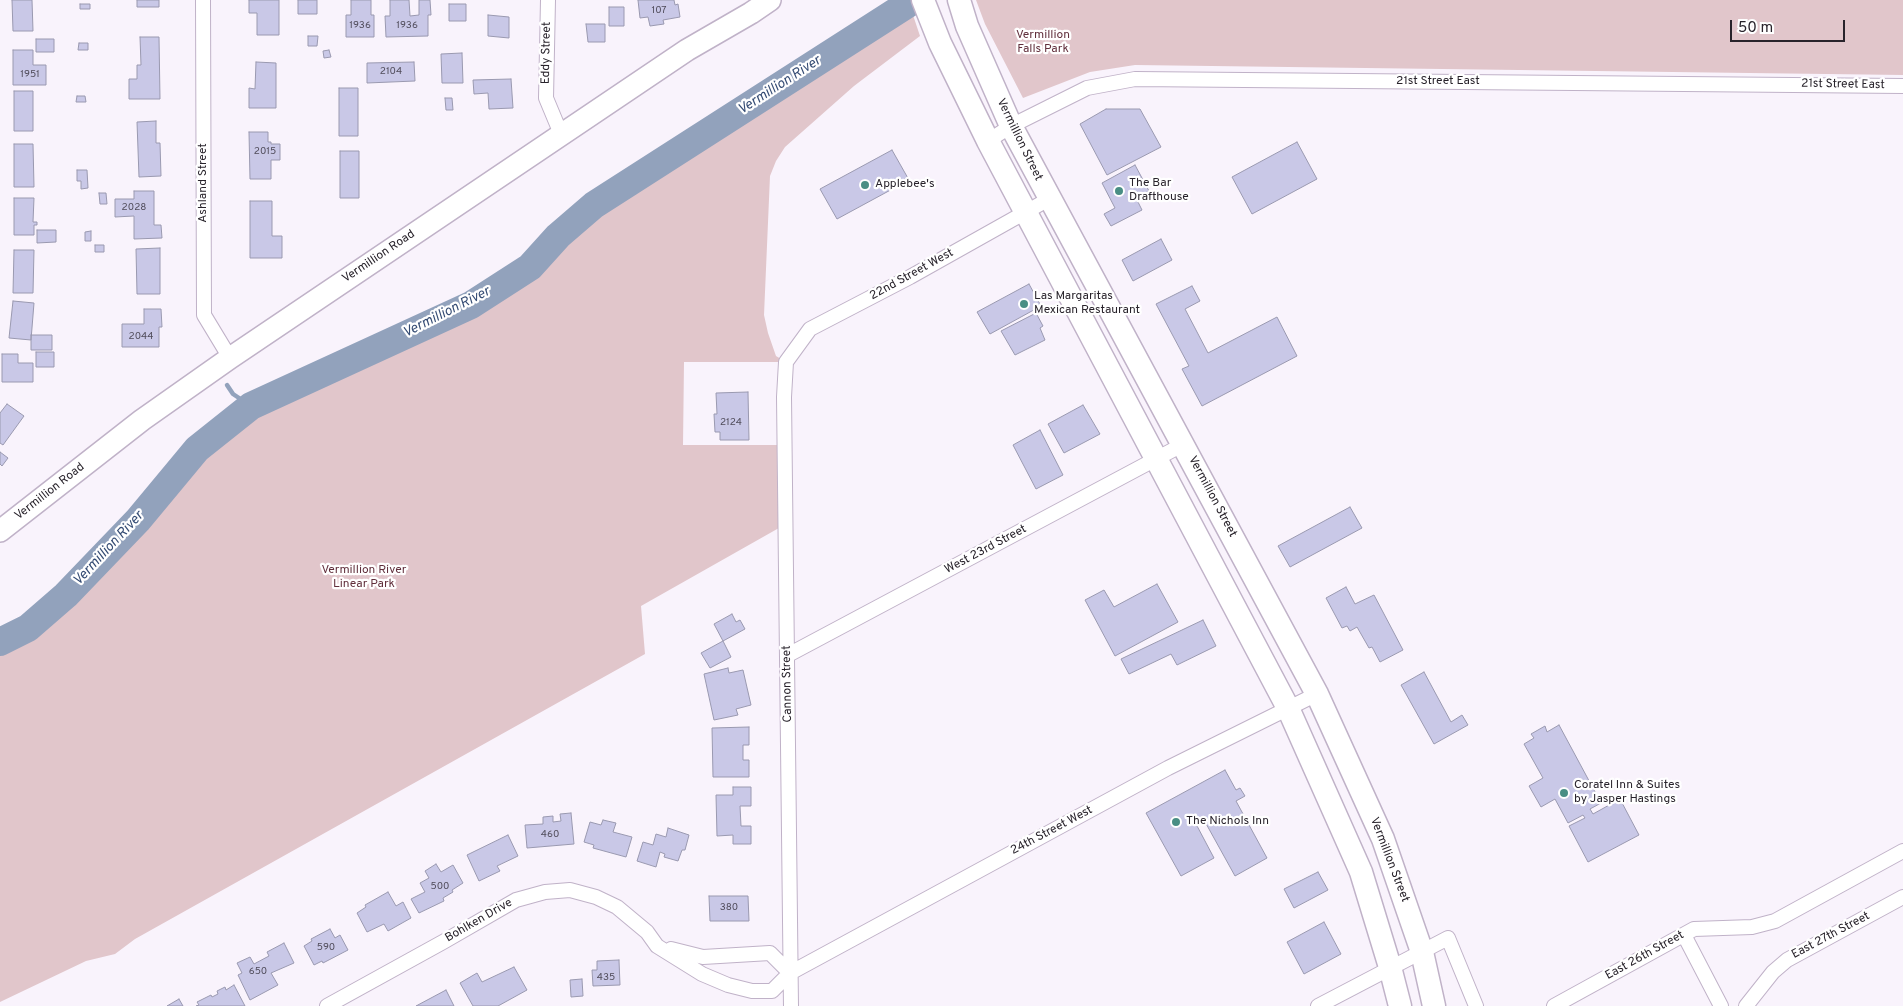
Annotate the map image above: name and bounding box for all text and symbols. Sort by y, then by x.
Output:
house number: 107 [651,5,667,17]
scale bar [1733,10,1848,42]
text: 50 m [1738,19,1773,38]
house number: 1936 [349,20,371,32]
house number: 1936 [396,20,418,32]
street label: Eddy Street [539,22,555,84]
park label: Vermillion Falls Park [1016,29,1070,57]
water label: Vermillion River [735,53,825,119]
house number: 2104 [380,66,402,78]
house number: 1951 [20,69,40,81]
street label: 21st Street East [1396,75,1480,89]
street label: 21st Street East [1801,77,1885,93]
street label: Vermillion Street [993,97,1045,183]
street label: Ashland Street [197,143,211,223]
house number: 2015 [254,146,276,158]
place label: The Bar Drafthouse [1129,177,1189,205]
place label: Applebee's [875,178,935,192]
marker: Applebee's [859,179,871,191]
marker: The Bar Drafthouse [1113,185,1125,197]
house number: 2028 [122,202,146,214]
street label: Vermillion Road [340,227,418,287]
street label: 22nd Street West [868,246,956,304]
water label: Vermillion River [401,284,493,342]
place label: Las Margaritas Mexican Restaurant [1034,290,1140,318]
marker: Las Margaritas Mexican Restaurant [1018,298,1030,310]
house number: 2044 [129,331,153,343]
house number: 2124 [720,417,742,429]
street label: Vermillion Street [1185,454,1239,540]
street label: Vermillion Road [12,460,88,524]
water label: Vermillion River [70,508,148,590]
street label: West 23rd Street [943,522,1029,578]
park label: Vermillion River Linear Park [322,564,406,592]
street label: Cannon Street [780,645,796,723]
place label: Coratel Inn & Suites by Jasper Hastings [1574,779,1680,807]
marker: Coratel Inn & Suites by Jasper Hastings [1558,787,1570,799]
street label: 24th Street West [1009,803,1095,859]
place label: The Nichols Inn [1186,815,1269,829]
marker: The Nichols Inn [1170,816,1182,828]
street label: Vermillion Street [1366,816,1412,904]
house number: 460 [541,829,559,841]
house number: 500 [431,881,449,893]
street label: Bohlken Drive [443,896,515,946]
house number: 380 [720,902,738,914]
street label: East 27th Street [1790,909,1872,963]
street label: East 26th Street [1603,928,1687,984]
house number: 590 [317,942,335,954]
house number: 650 [249,966,267,978]
house number: 435 [597,972,615,984]

